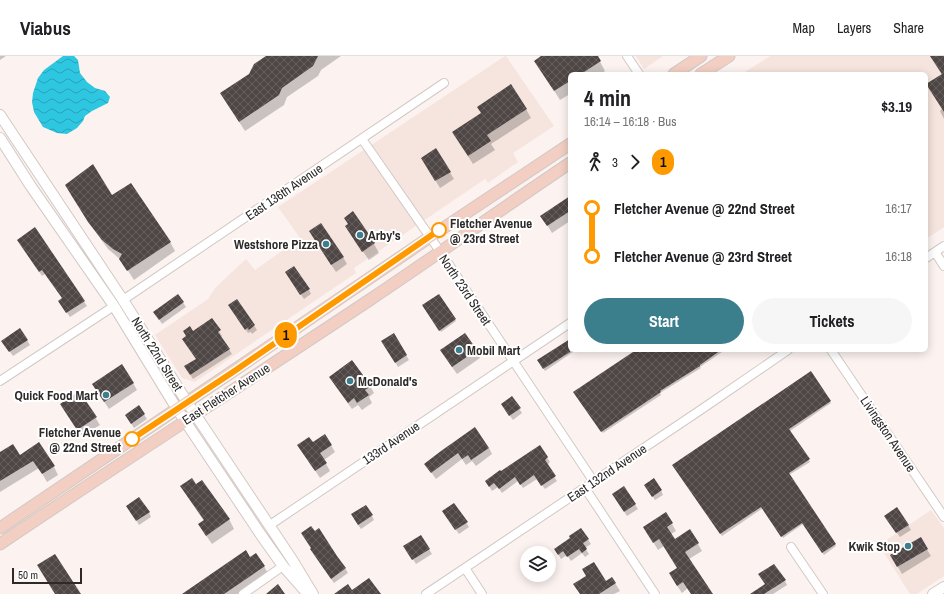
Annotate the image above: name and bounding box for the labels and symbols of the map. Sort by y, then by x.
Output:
street label: East 136th Avenue [242,160,326,224]
place label: Fletcher Avenue @ 23rd Street [450,215,532,247]
marker: Fletcher Avenue @ 23rd Street [431,222,447,238]
place label: Arby's [368,227,401,244]
marker: Arby's [355,230,365,240]
place label: Westshore Pizza [234,236,318,253]
marker: Westshore Pizza [321,239,331,249]
street label: North 23rd Street [435,251,495,329]
street label: North 22nd Street [127,314,187,394]
line badge: 1 [273,322,299,348]
place label: Mobil Mart [467,342,521,359]
marker: Mobil Mart [454,345,464,355]
street label: East Fletcher Avenue [179,359,273,429]
place label: McDonald's [358,373,417,390]
marker: McDonald's [345,376,355,386]
place label: Quick Food Mart [14,387,98,404]
marker: Quick Food Mart [101,390,111,400]
street label: Livingston Avenue [856,393,920,475]
street label: 133rd Avenue [359,418,423,468]
place label: Fletcher Avenue @ 22nd Street [39,424,121,456]
marker: Fletcher Avenue @ 22nd Street [124,431,140,447]
street label: East 132nd Avenue [564,440,650,506]
place label: Kwik Stop [848,538,900,555]
marker: Kwik Stop [903,541,913,551]
scale bar [12,566,82,585]

